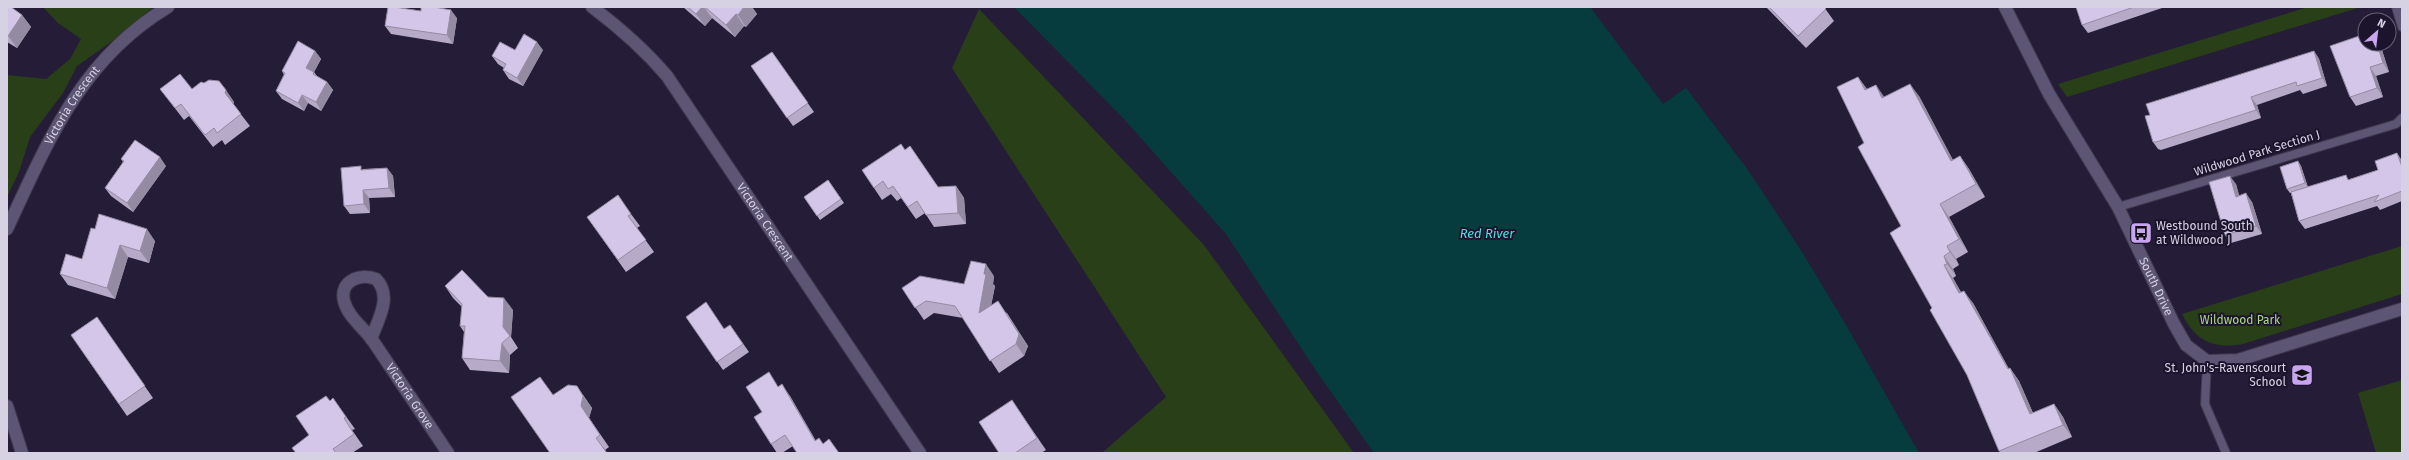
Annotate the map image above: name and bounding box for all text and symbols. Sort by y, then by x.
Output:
north arrow [2357,12,2397,52]
text: N [2375,16,2388,31]
street label: Victoria Crescent [42,63,103,147]
street label: Wildwood Park Section J [2192,127,2322,179]
street label: Victoria Crescent [734,180,797,264]
place label: Westbound South at Wildwood J [2156,219,2253,247]
bus stop icon: Westbound South at Wildwood J [2128,220,2154,246]
water label: Red River [1460,226,1515,241]
street label: South Drive [2136,255,2176,318]
park label: Wildwood Park [2200,313,2281,327]
street label: Victoria Grove [383,361,437,432]
place label: St. John's-Ravenscourt School [2165,361,2287,389]
school or university icon: St. John's-Ravenscourt School [2289,362,2315,388]

